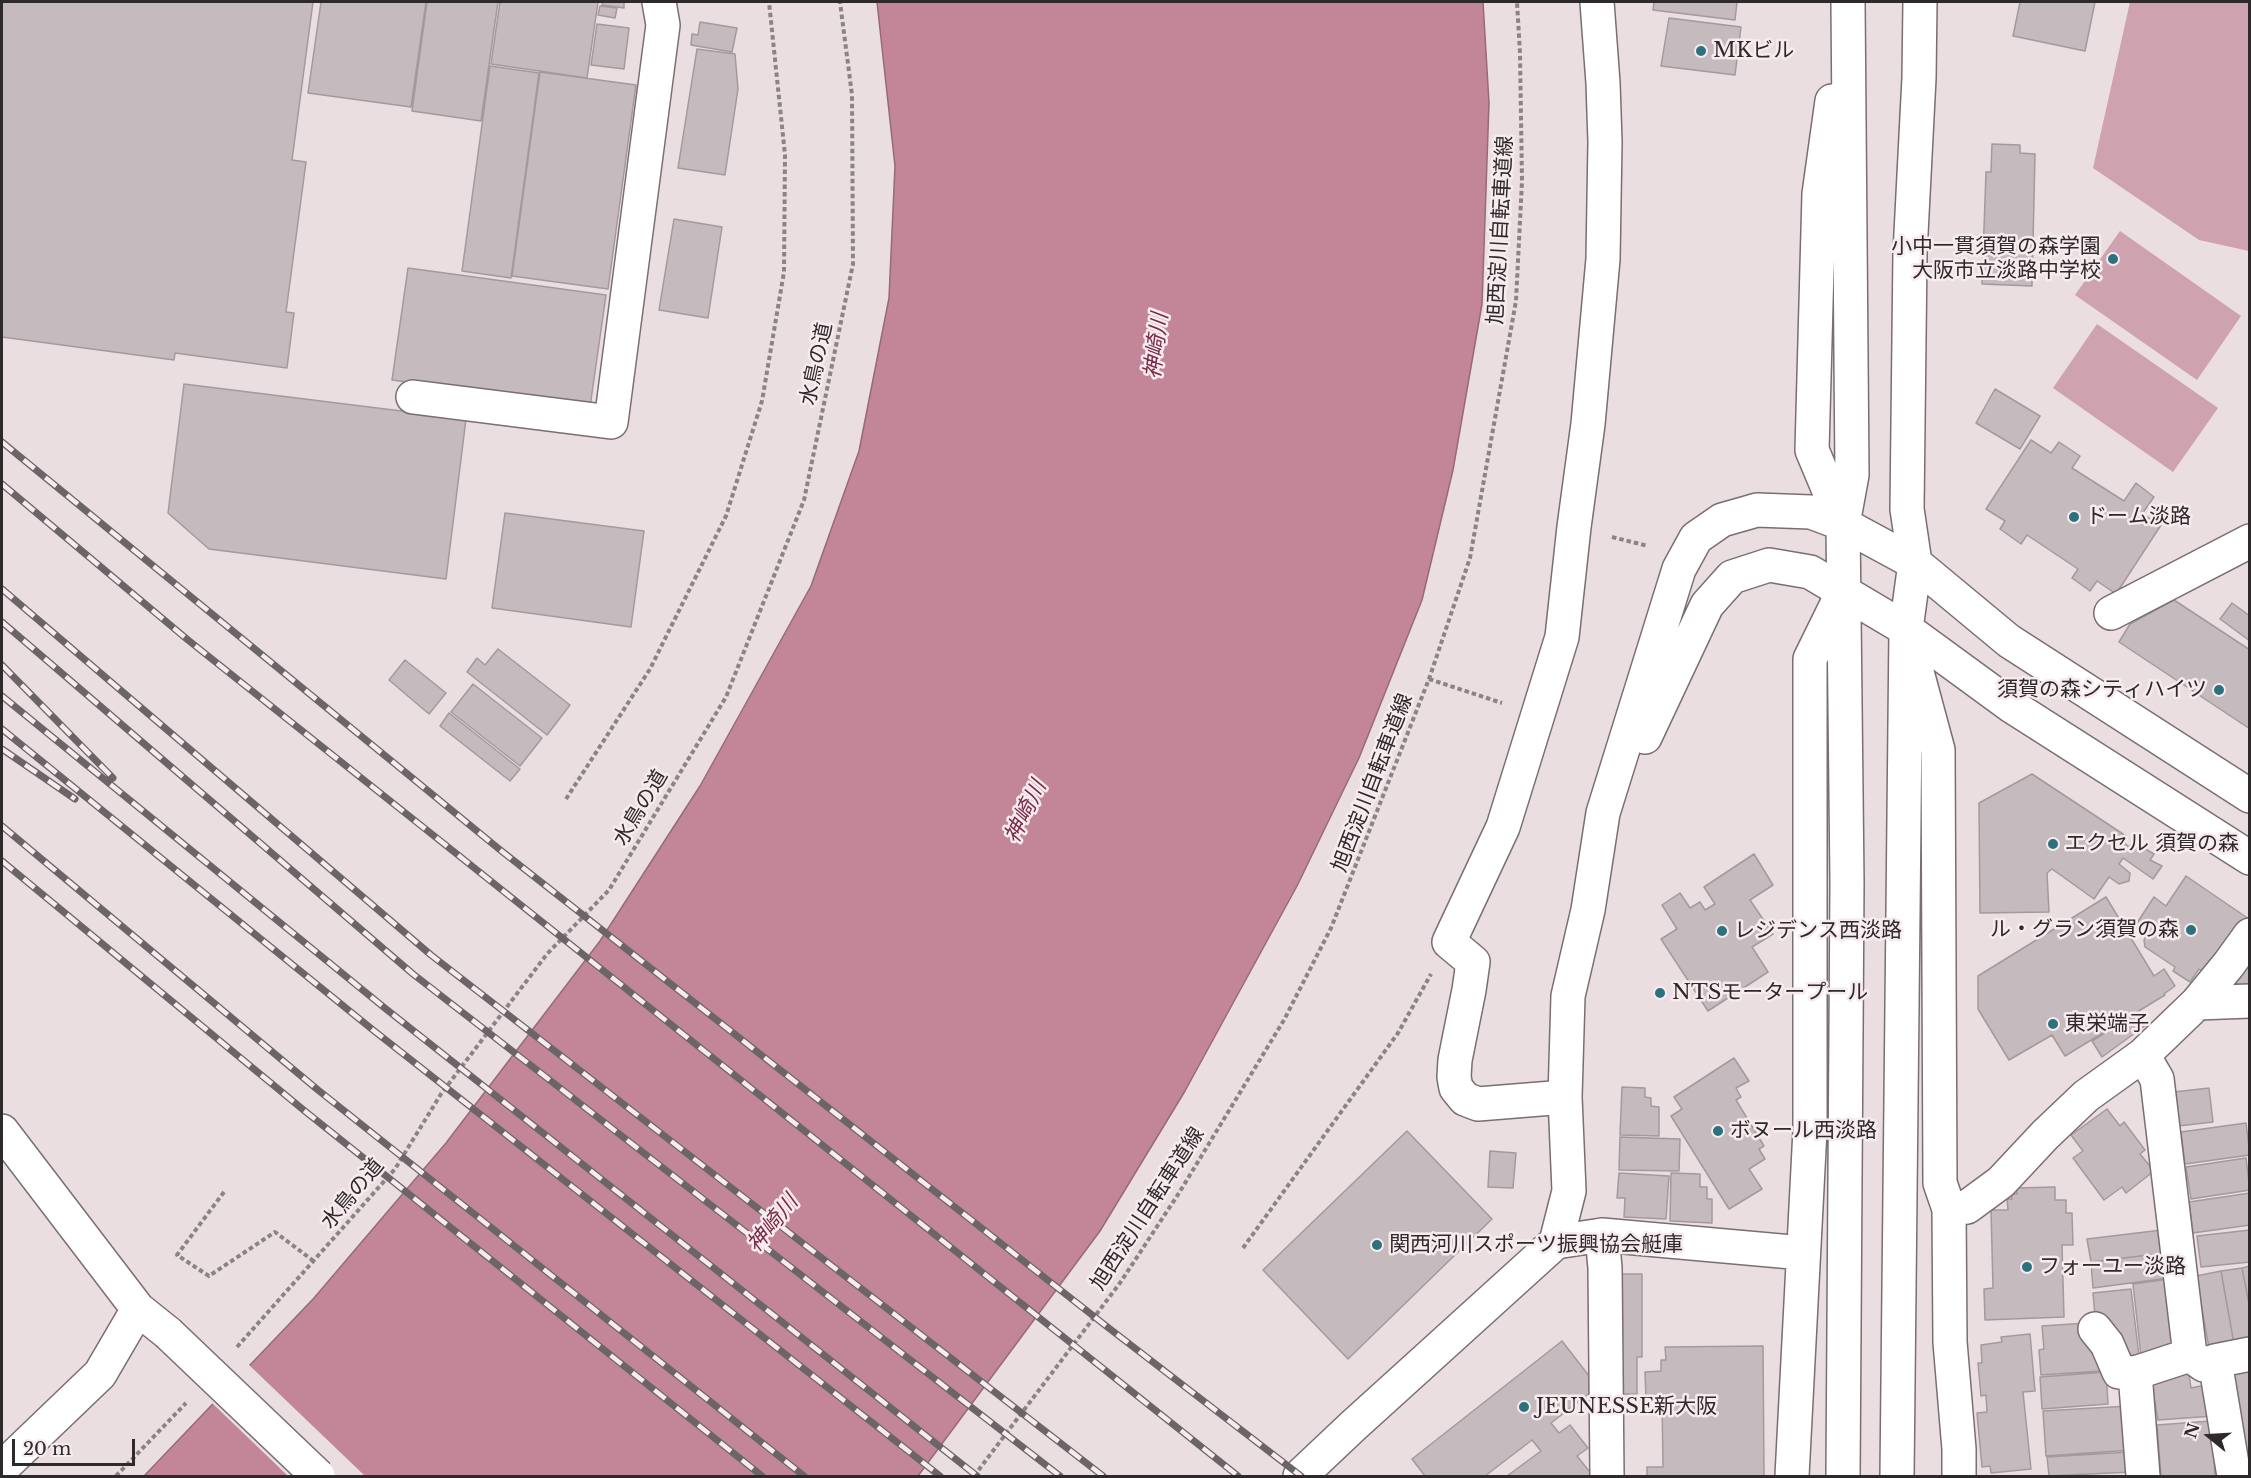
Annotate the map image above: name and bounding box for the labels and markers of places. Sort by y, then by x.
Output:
place label: MKビル [1713,38,1794,64]
marker: MKビル [1694,44,1708,58]
place label: 小中一貫須賀の森学園 大阪市立淡路中学校 [1891,234,2101,284]
marker: 小中一貫須賀の森学園 大阪市立淡路中学校 [2106,252,2120,266]
place label: ドーム淡路 [2086,504,2191,530]
marker: ドーム淡路 [2067,510,2081,524]
place label: 須賀の森シティハイツ [1997,677,2207,703]
marker: 須賀の森シティハイツ [2212,683,2226,697]
place label: エクセル 須賀の森 [2065,831,2239,857]
marker: エクセル 須賀の森 [2046,837,2060,851]
place label: ル・グラン須賀の森 [1990,917,2179,943]
place label: レジデンス西淡路 [1734,918,1902,944]
marker: ル・グラン須賀の森 [2184,923,2198,937]
marker: レジデンス西淡路 [1715,924,1729,938]
place label: NTSモータープール [1672,980,1868,1006]
marker: NTSモータープール [1653,986,1667,1000]
place label: 東栄端子 [2065,1011,2149,1037]
marker: 東栄端子 [2046,1017,2060,1031]
place label: ボヌール西淡路 [1730,1118,1877,1144]
marker: ボヌール西淡路 [1711,1124,1725,1138]
place label: 関西河川スポーツ振興協会艇庫 [1389,1232,1683,1258]
marker: 関西河川スポーツ振興協会艇庫 [1370,1238,1384,1252]
place label: フォーユー淡路 [2039,1254,2186,1280]
marker: フォーユー淡路 [2020,1260,2034,1274]
place label: JEUNESSE新大阪 [1536,1394,1717,1420]
marker: JEUNESSE新大阪 [1517,1400,1531,1414]

